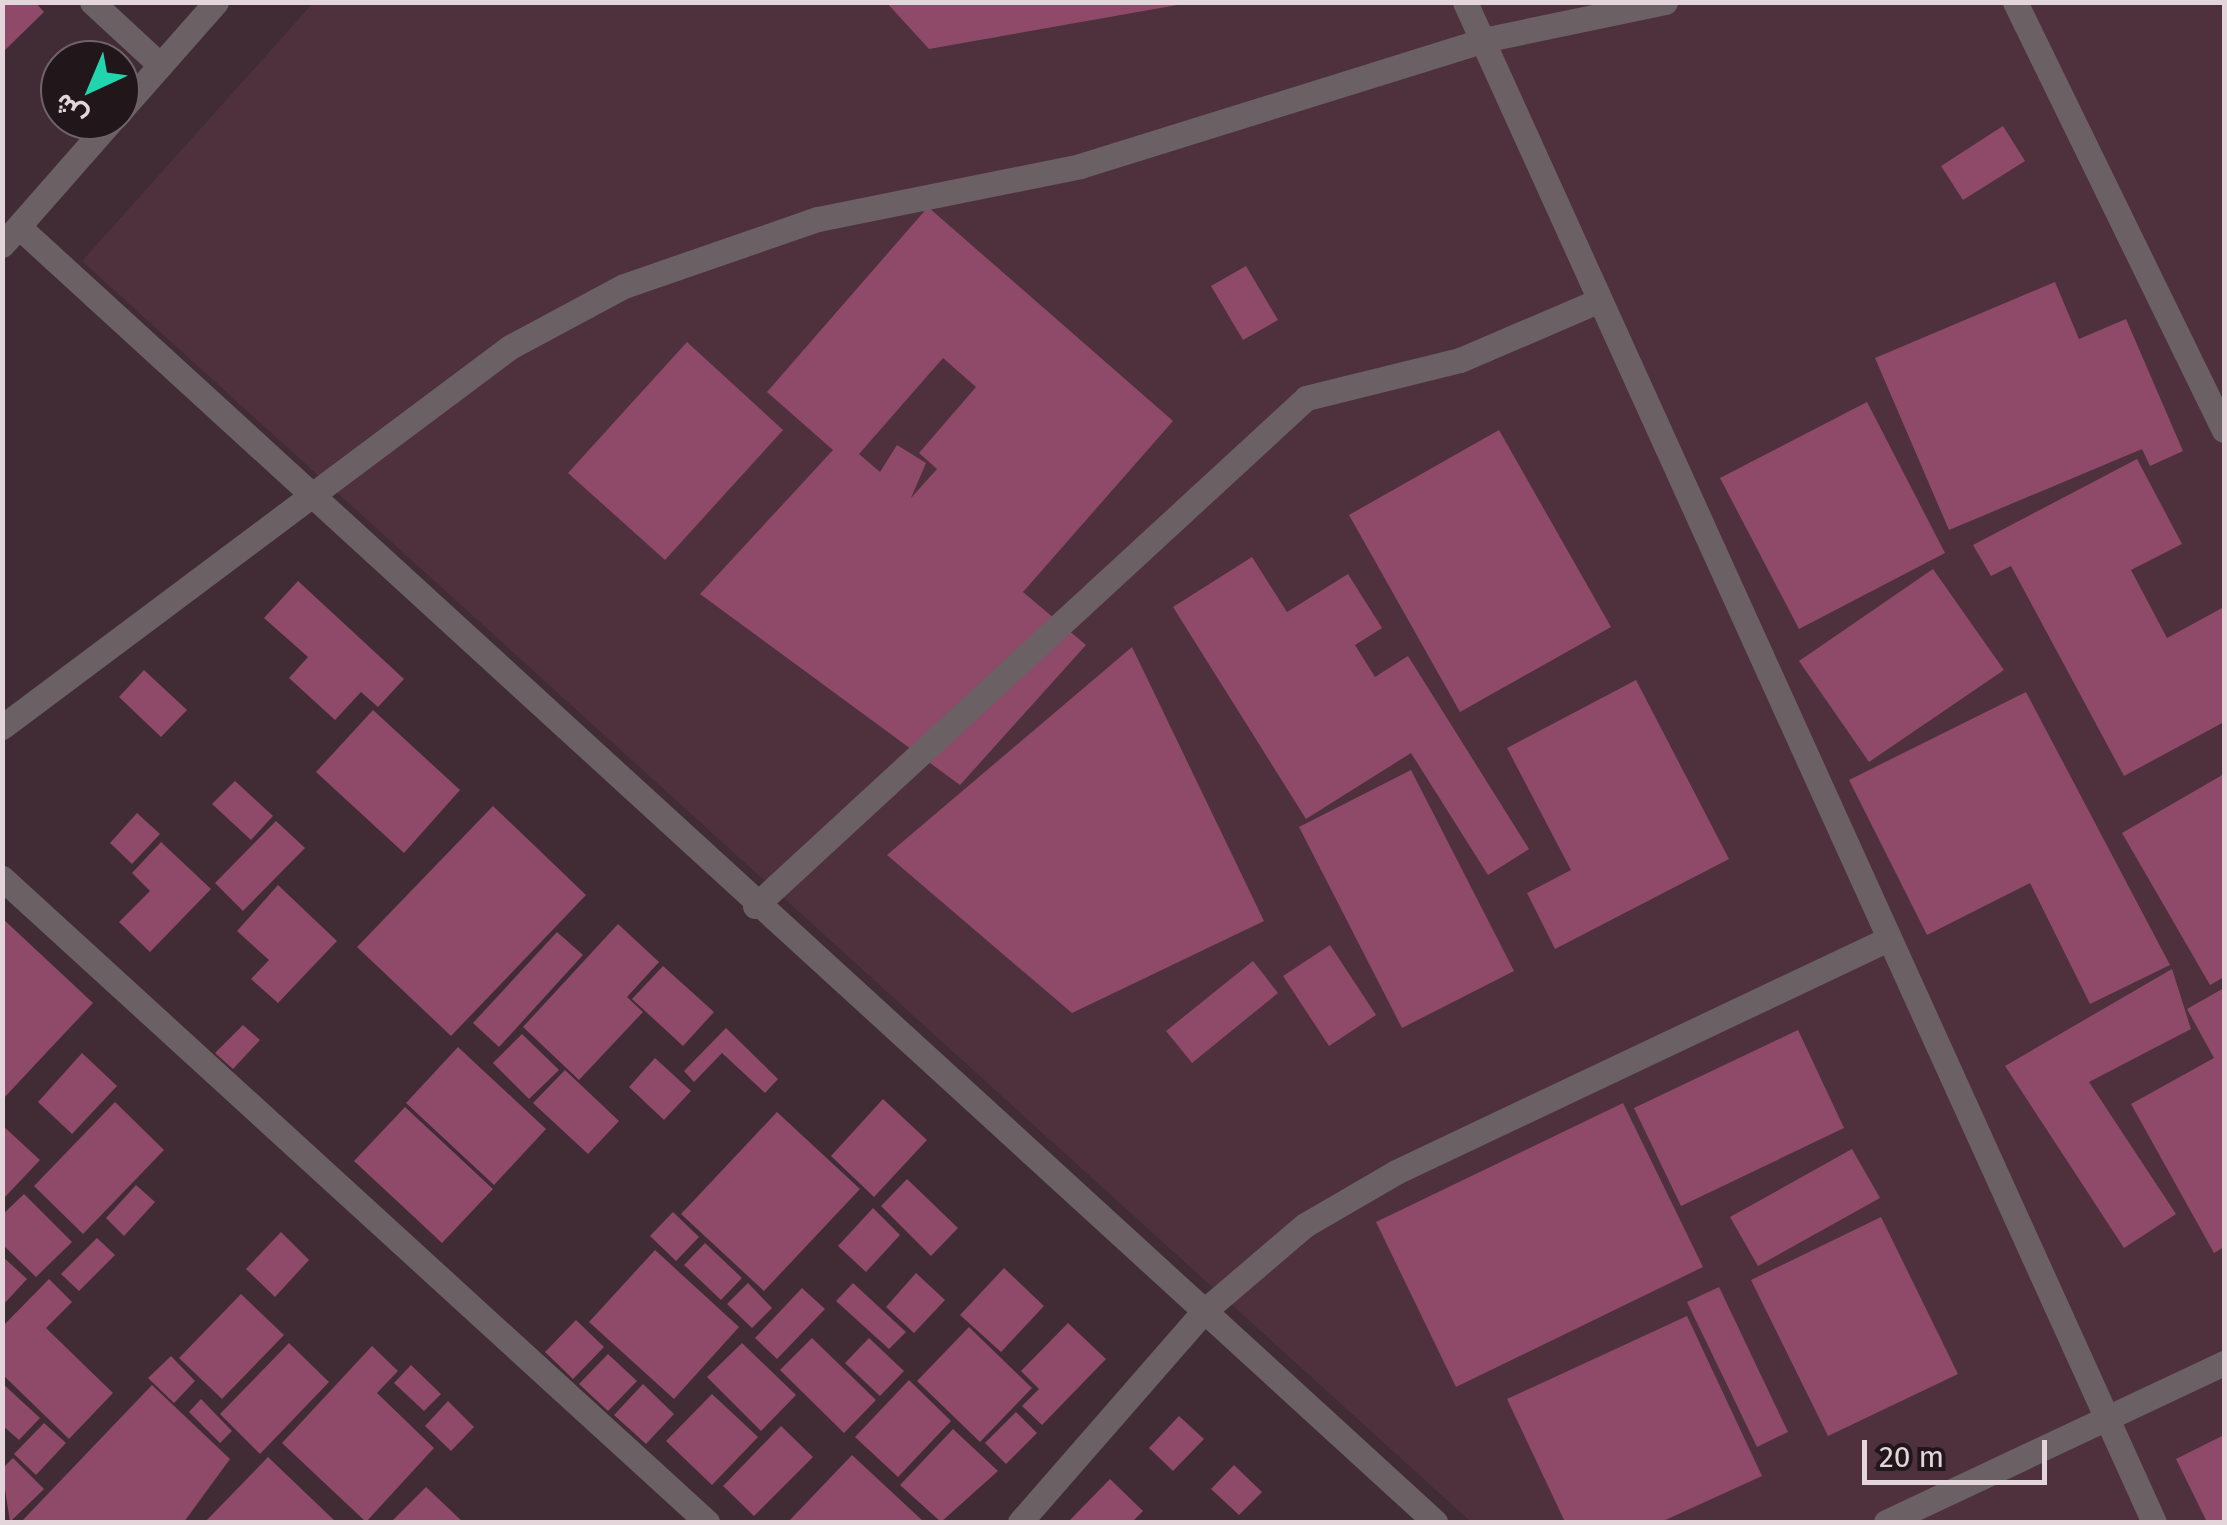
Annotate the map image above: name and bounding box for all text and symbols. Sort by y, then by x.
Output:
north arrow [40,40,140,140]
text: ش [47,87,94,134]
scale bar [1867,1420,2052,1482]
text: 20 m [1879,1439,1944,1475]

